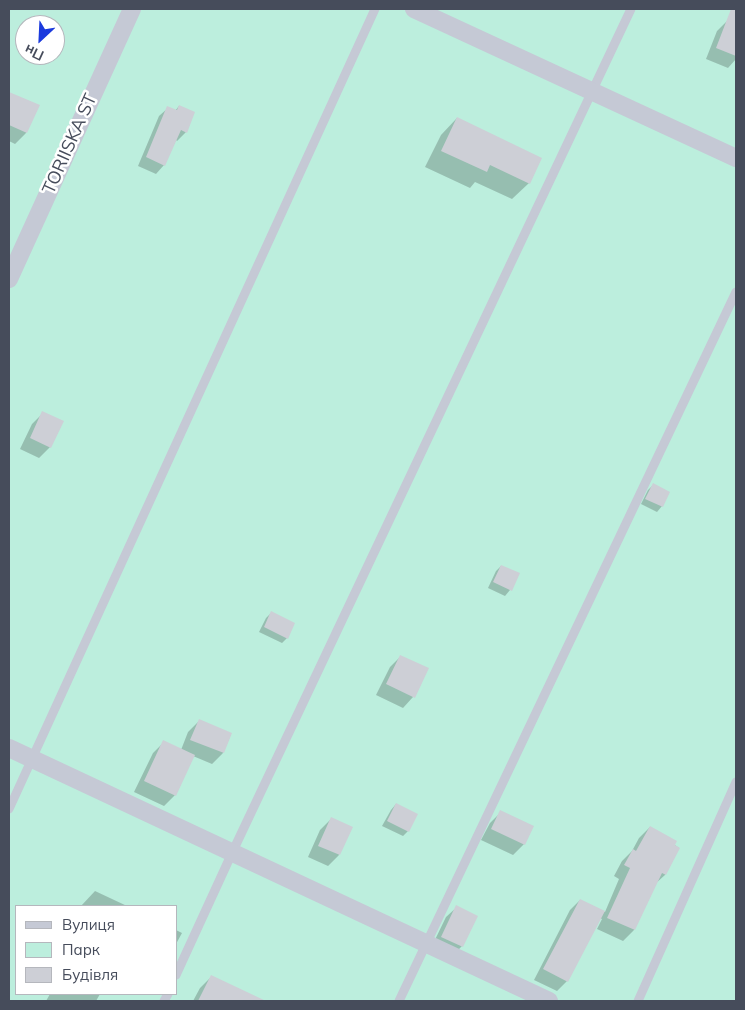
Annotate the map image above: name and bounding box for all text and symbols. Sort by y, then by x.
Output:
north arrow [15,15,65,65]
text: Пн [21,40,47,65]
street label: TORIISKA ST [38,90,102,198]
legend [15,905,178,995]
text: Вулиця [62,915,115,934]
text: Парк [62,940,100,959]
text: Будівля [62,965,118,984]

